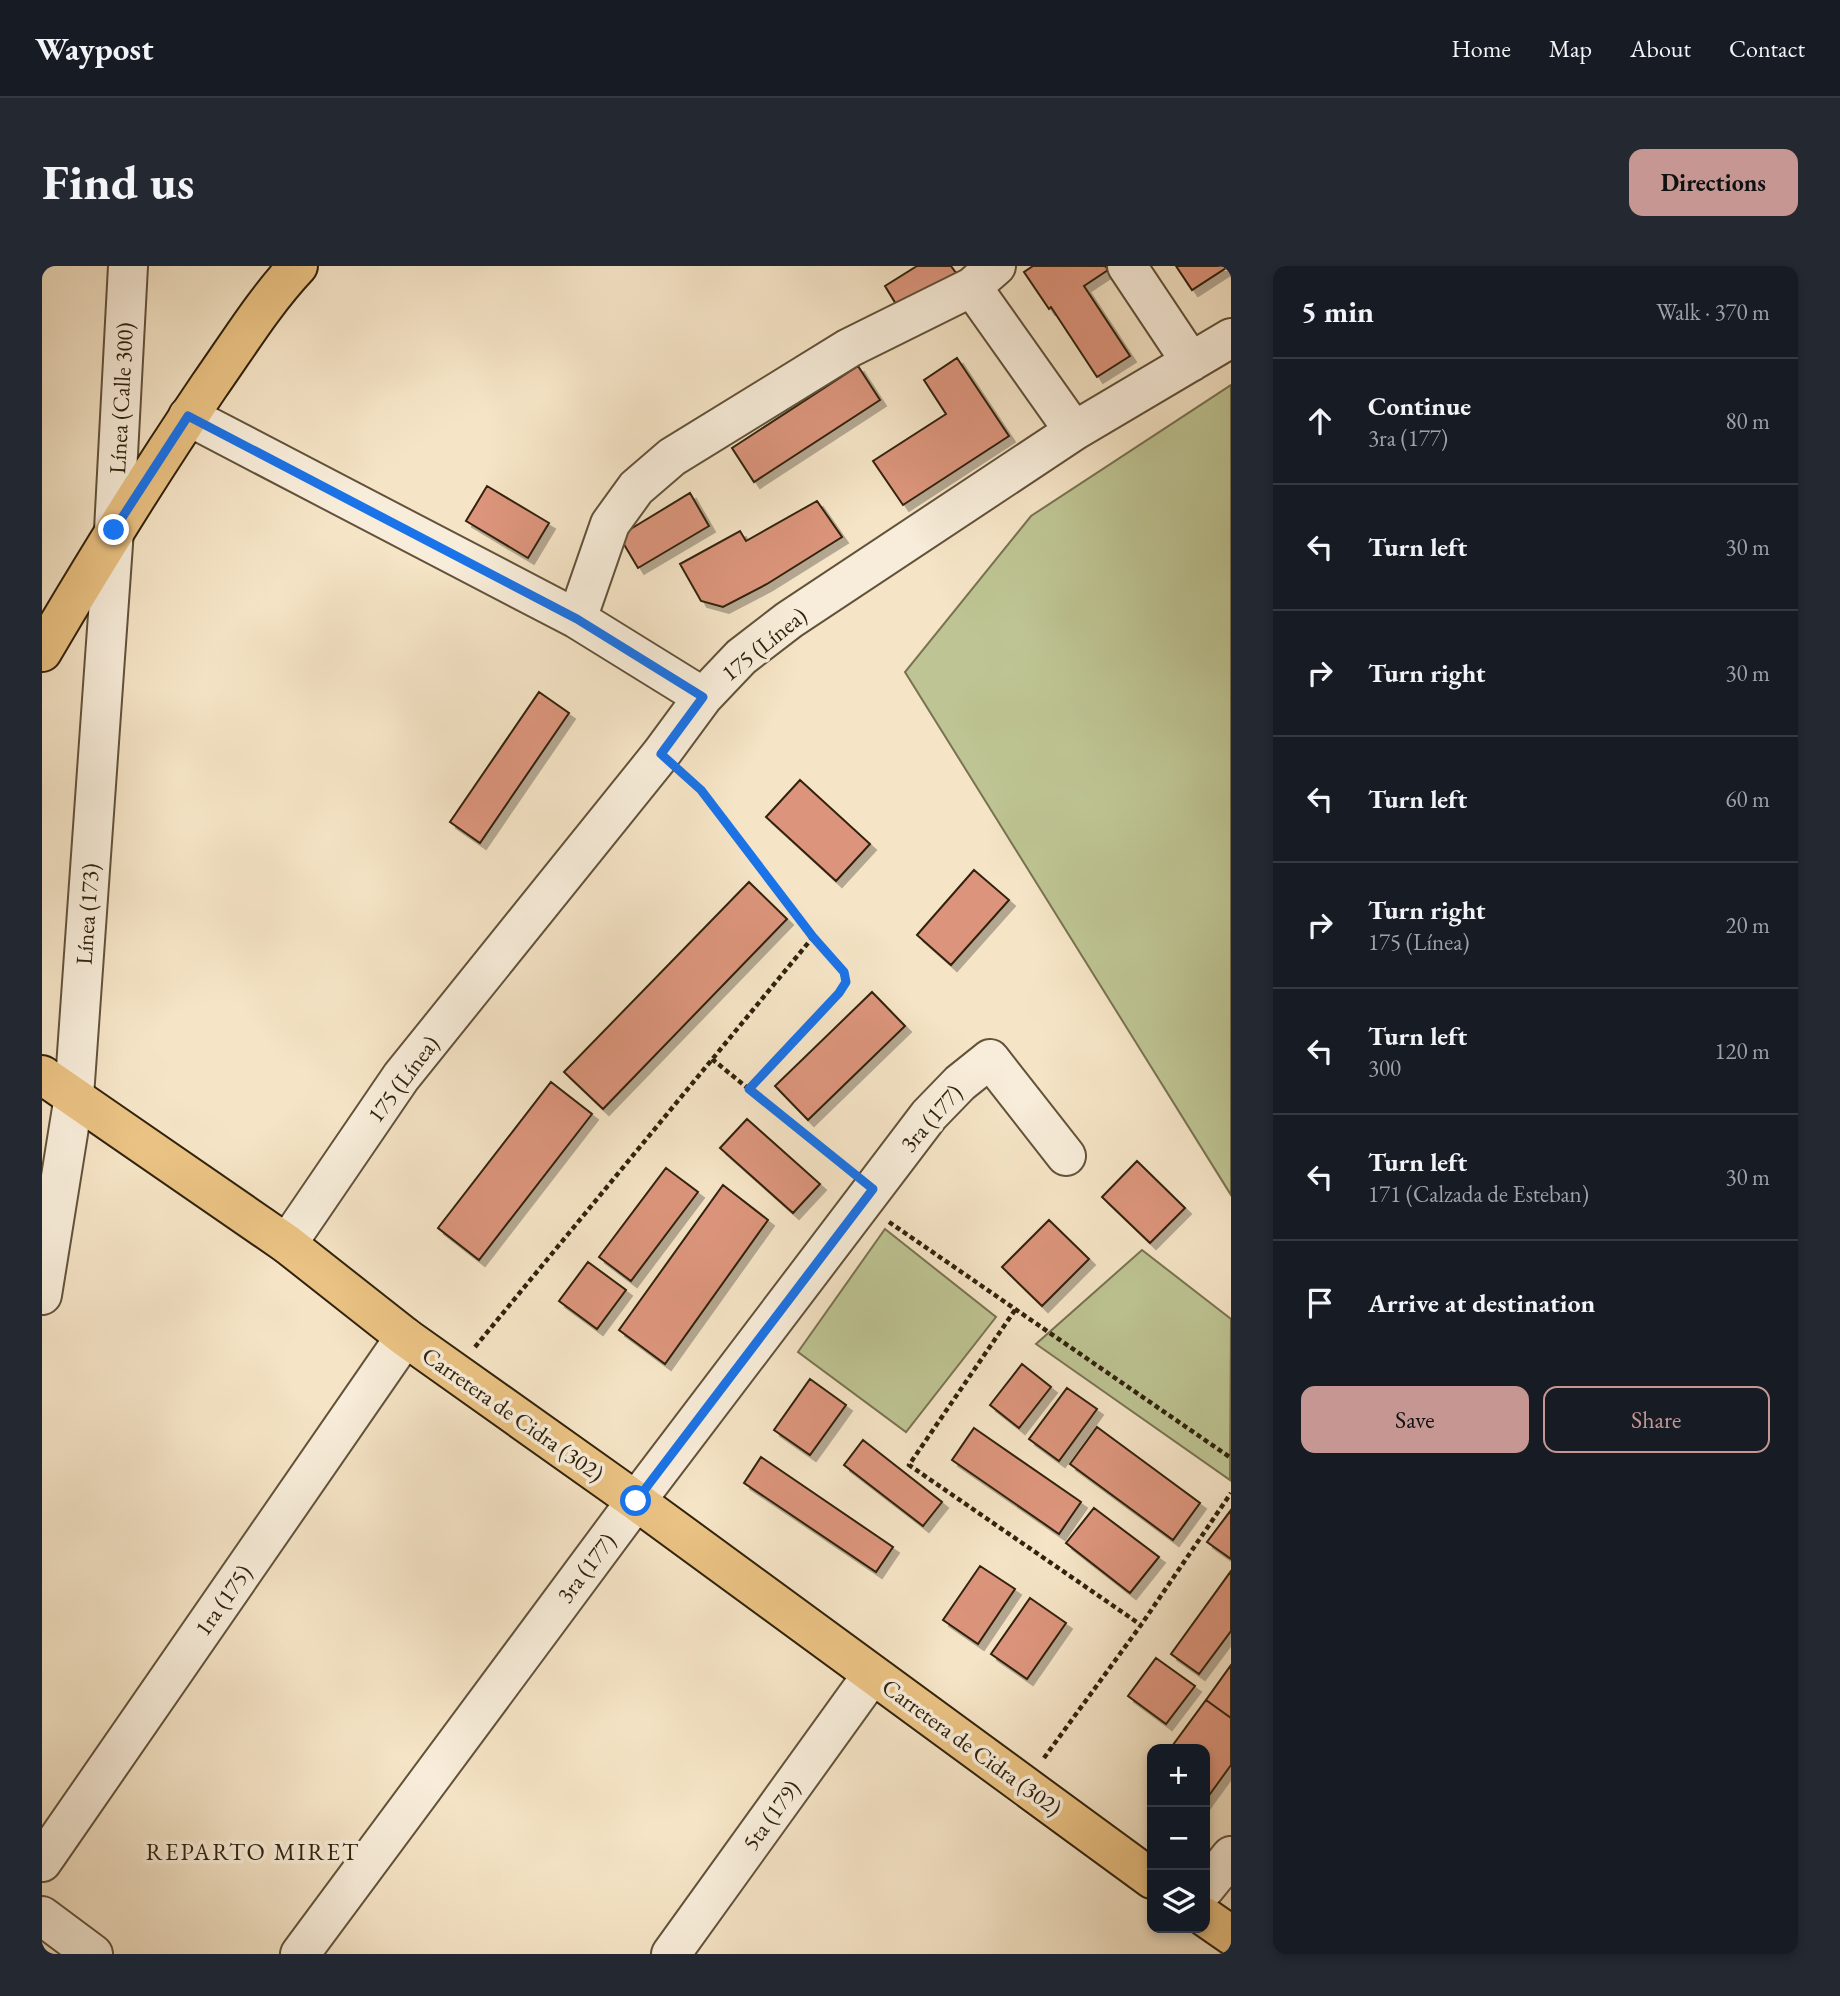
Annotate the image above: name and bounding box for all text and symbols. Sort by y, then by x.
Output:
text: Waypost [35,27,154,70]
text: Home [1451,33,1511,64]
text: Map [1549,33,1592,64]
text: About [1630,33,1691,64]
text: Contact [1729,33,1805,64]
button: Directions [1629,149,1798,216]
text: Find us [42,150,194,214]
text: 5 min [1301,292,1374,331]
text: Walk · 370 m [1656,297,1770,327]
street label: Línea (Calle 300) [102,321,140,475]
text: Continue [1368,389,1471,423]
icon: ahead [1301,402,1339,440]
text: 80 m [1725,406,1770,436]
text: 3ra (177) [1368,423,1448,453]
route end [98,514,129,545]
icon: left [1301,528,1339,566]
text: Turn left [1368,530,1467,564]
text: 30 m [1725,532,1770,562]
street label: 175 (Línea) [715,600,813,688]
icon: right [1301,654,1339,692]
text: Turn right [1368,656,1486,690]
text: 30 m [1725,658,1770,688]
icon: left [1301,780,1339,818]
text: Turn left [1368,782,1467,816]
text: 60 m [1725,784,1770,814]
street label: Línea (173) [68,862,106,966]
text: Turn right [1368,893,1486,927]
icon: right [1301,906,1339,944]
text: 20 m [1725,910,1770,940]
text: 175 (Línea) [1368,927,1470,957]
text: Turn left [1368,1019,1467,1053]
street label: 175 (Línea) [360,1029,446,1129]
icon: left [1301,1032,1339,1070]
text: 120 m [1714,1036,1770,1066]
text: 300 [1368,1053,1401,1083]
street label: 3ra (177) [893,1078,969,1158]
text: Turn left [1368,1145,1467,1179]
icon: left [1301,1158,1339,1196]
text: 30 m [1725,1162,1770,1192]
text: 171 (Calzada de Esteban) [1368,1179,1589,1209]
icon: arrive [1301,1284,1339,1322]
text: Arrive at destination [1368,1286,1595,1320]
street label: Carretera de Cidra (302) [416,1340,610,1488]
button: Save [1301,1386,1529,1453]
button: Share [1543,1386,1770,1453]
route start [620,1485,651,1516]
street label: 3ra (177) [550,1527,622,1609]
street label: 1ra (175) [188,1559,258,1641]
street label: Carretera de Cidra (302) [876,1672,1068,1822]
map controls [1147,1744,1210,1933]
button: + [1147,1744,1210,1807]
street label: 5ta (179) [735,1774,807,1856]
button: − [1147,1807,1210,1870]
district label: REPARTO MIRET [146,1836,360,1867]
button: layers [1147,1870,1210,1933]

